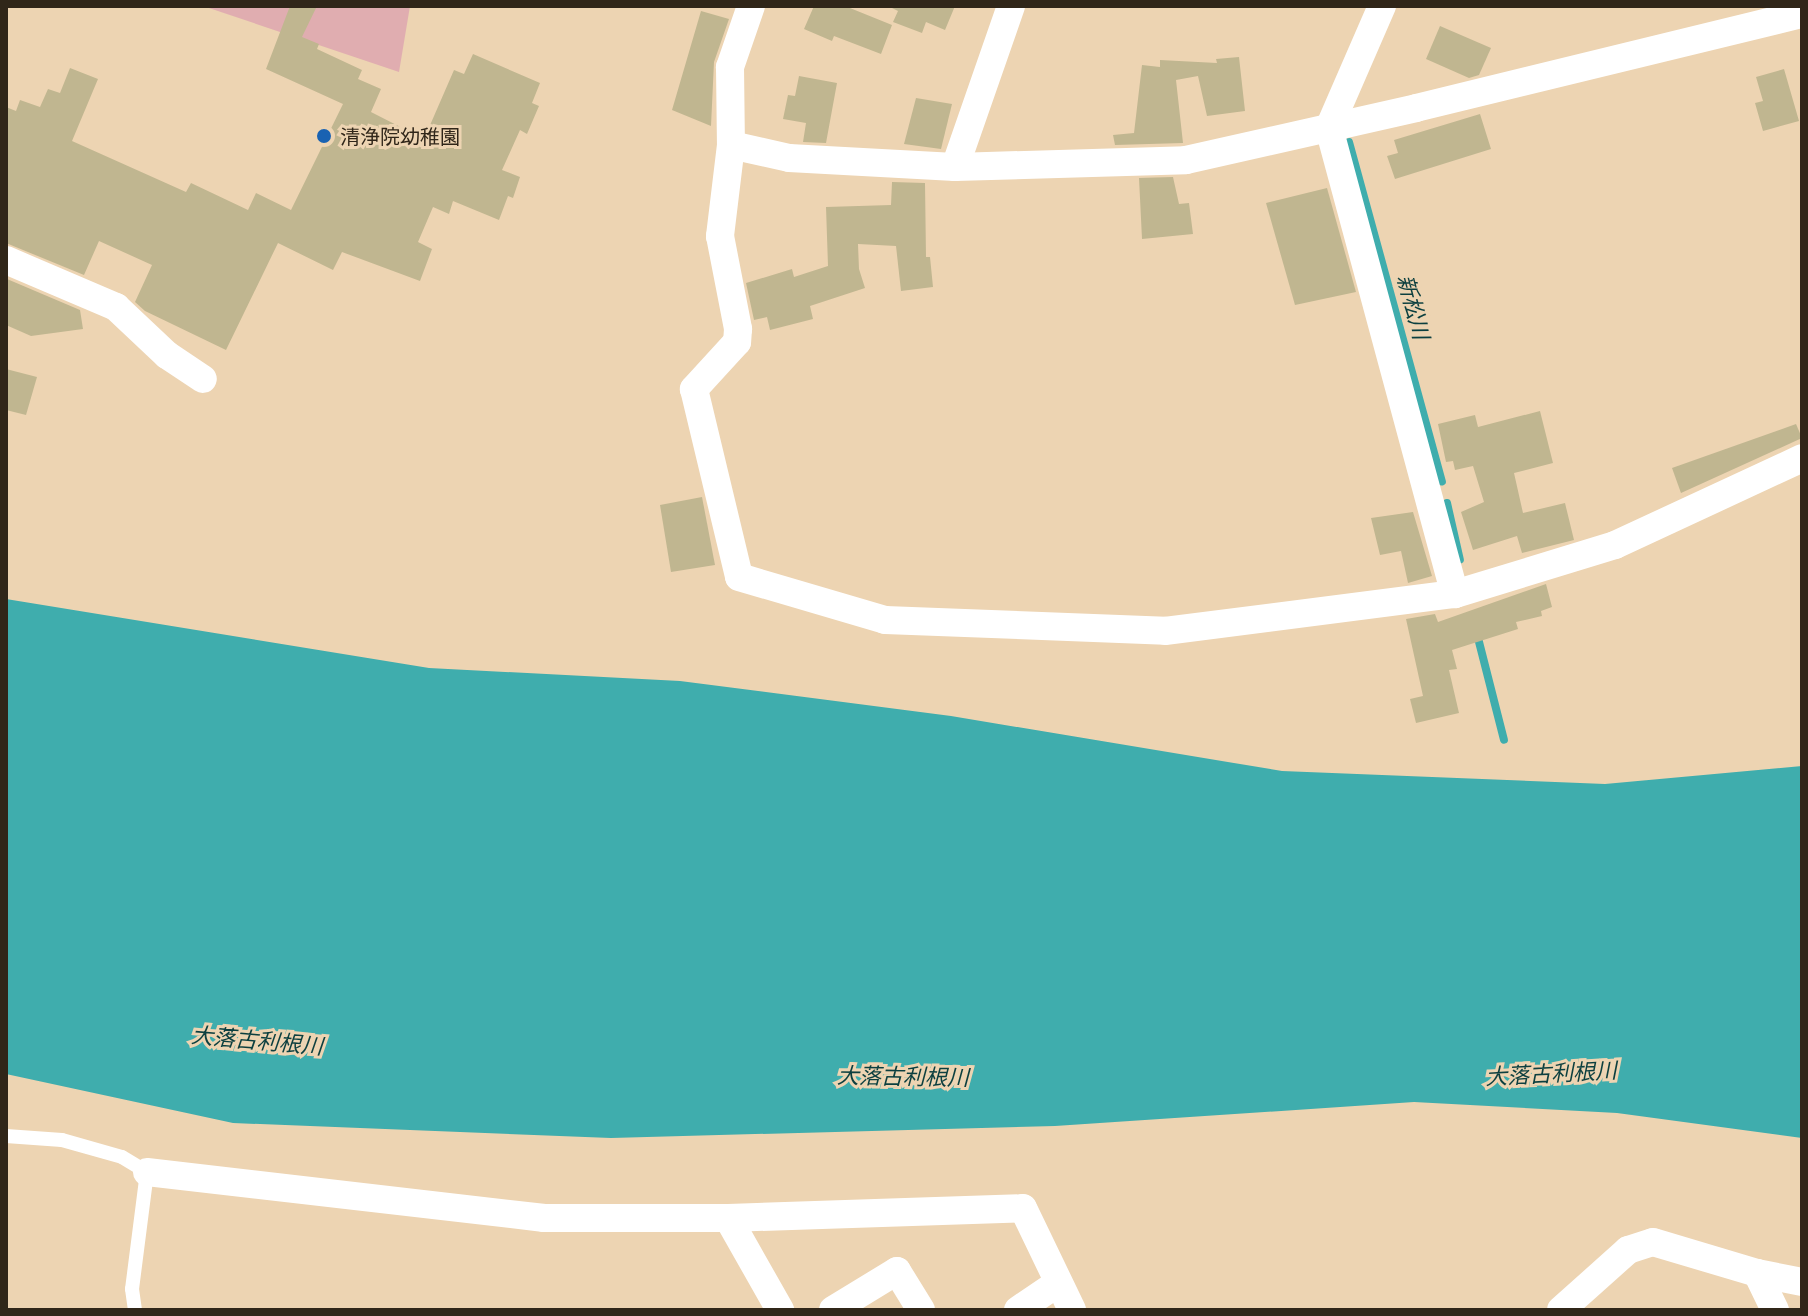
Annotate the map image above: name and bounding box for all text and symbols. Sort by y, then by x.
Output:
place label: 清浄院幼稚園 [340,124,460,148]
marker: 清浄院幼稚園 [315,127,333,145]
water label: 新松川 [1392,272,1434,342]
water label: 大落古利根川 [190,1022,324,1060]
water label: 大落古利根川 [1484,1057,1618,1091]
water label: 大落古利根川 [837,1063,969,1091]

